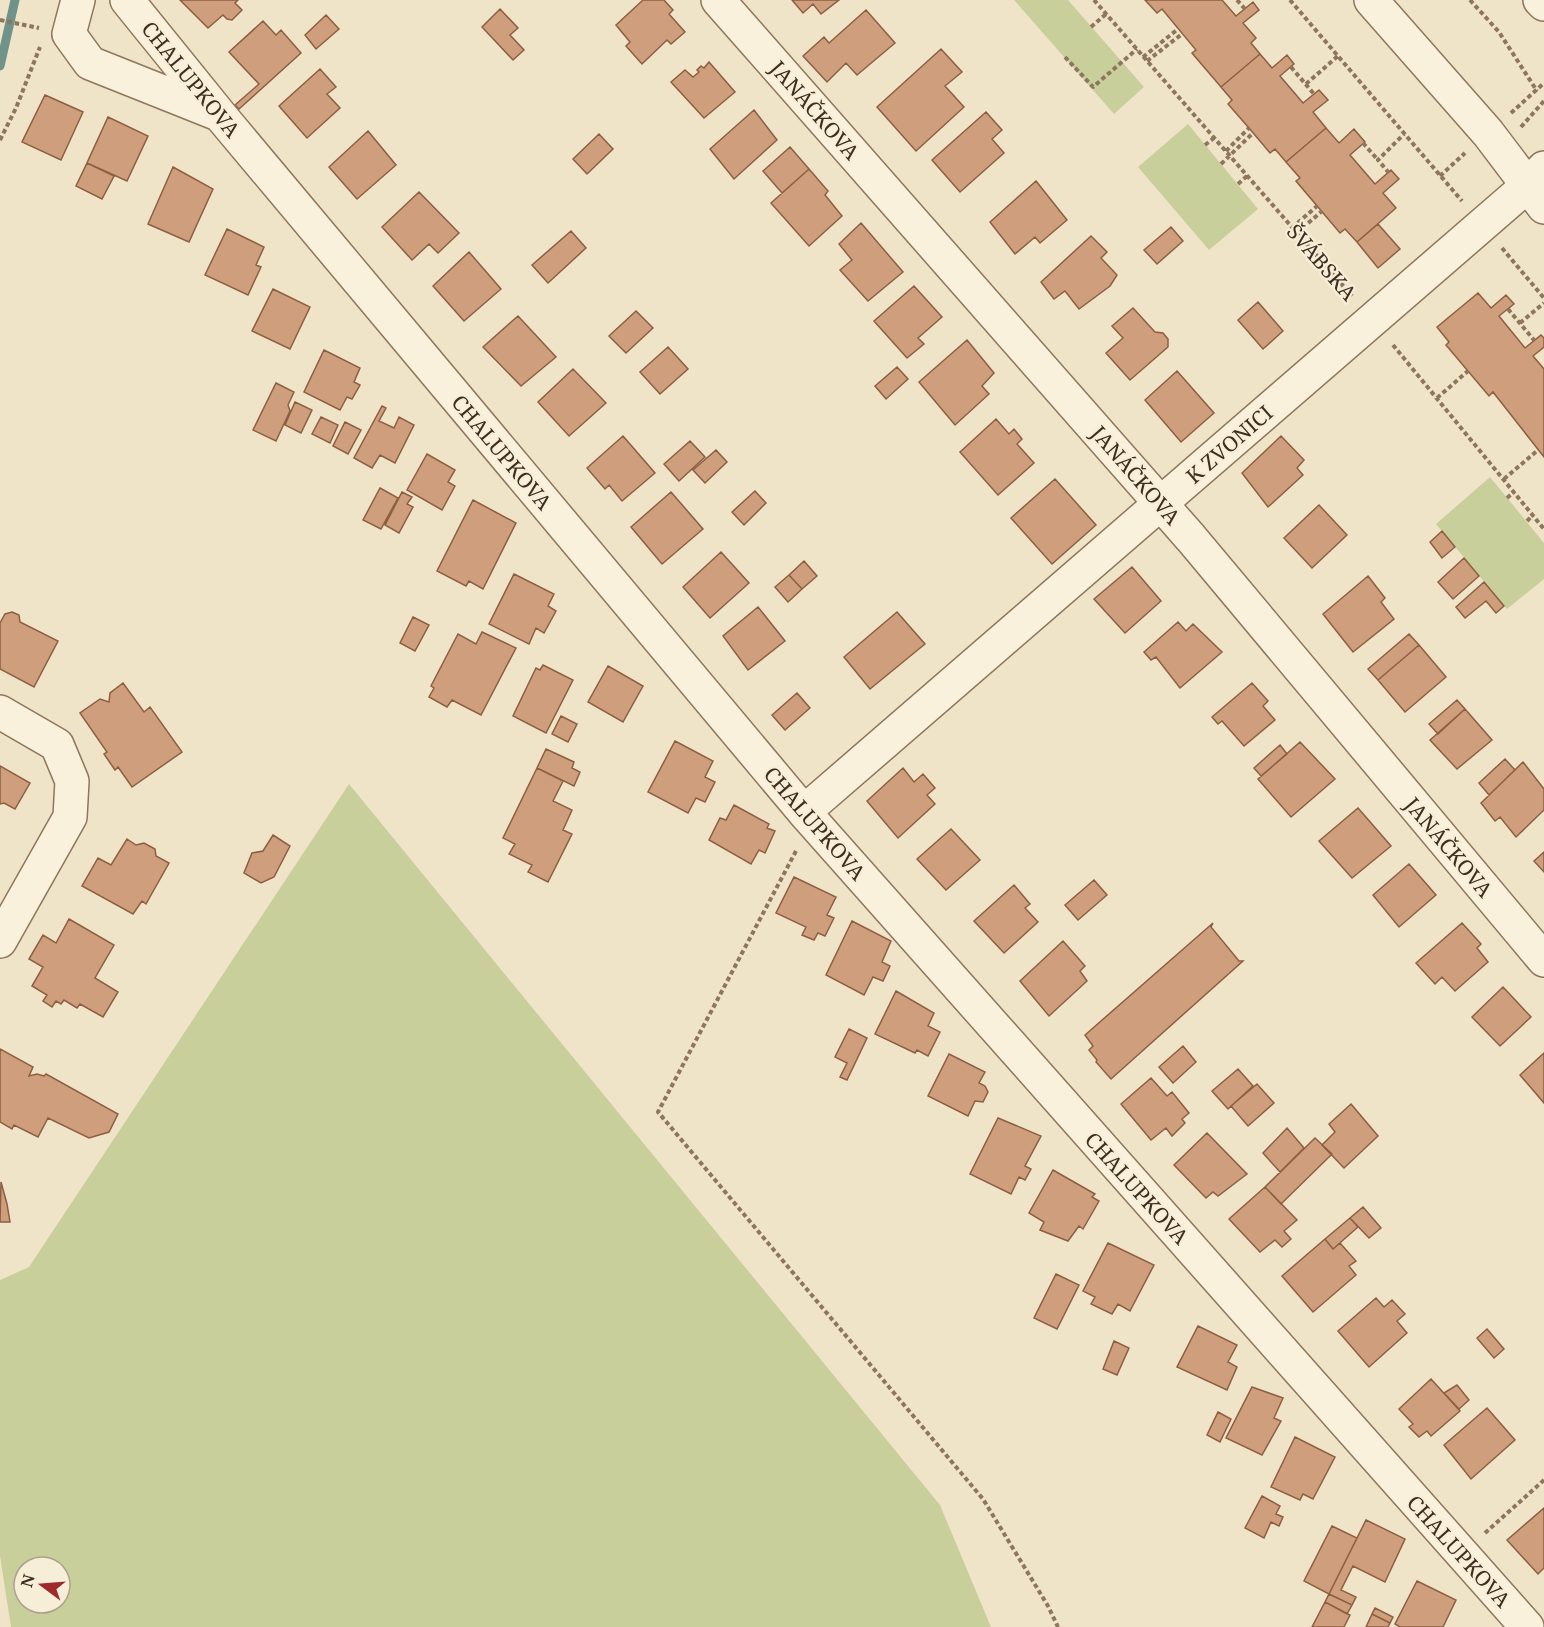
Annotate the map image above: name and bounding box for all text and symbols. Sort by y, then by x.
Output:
street label: CHALUPKOVA [135,15,247,143]
street label: JANÁČKOVA [764,54,866,165]
street label: ŠVÁBSKA [1281,218,1363,306]
street label: CHALUPKOVA [446,389,558,516]
street label: K ZVONICI [1180,399,1278,489]
street label: JANÁČKOVA [1085,419,1187,530]
street label: CHALUPKOVA [758,760,872,886]
street label: JANÁČKOVA [1398,790,1499,903]
street label: CHALUPKOVA [1079,1126,1195,1250]
street label: CHALUPKOVA [1401,1489,1517,1613]
north arrow [12,1555,72,1615]
text: N [15,1571,40,1590]

